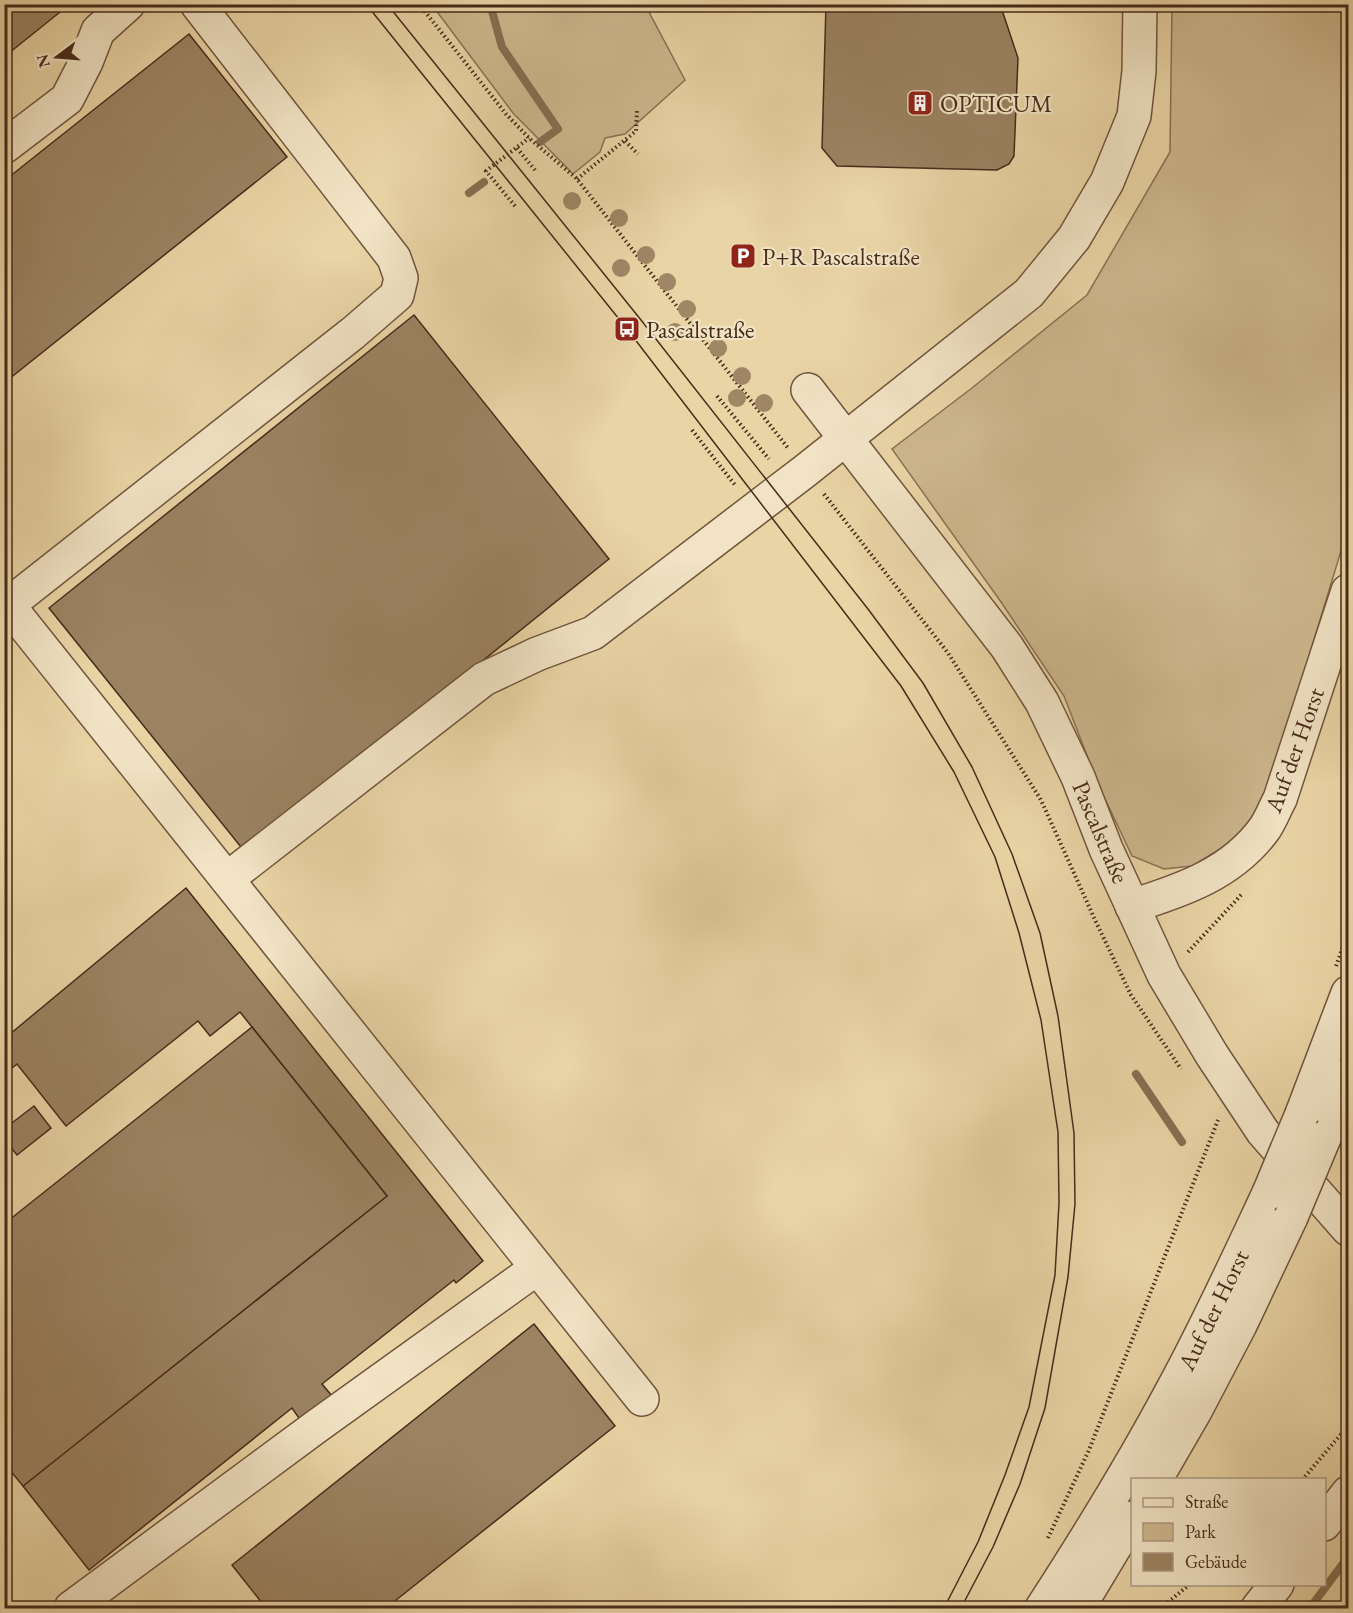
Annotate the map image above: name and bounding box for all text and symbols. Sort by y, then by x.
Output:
north arrow [27,27,87,87]
text: N [31,52,55,70]
building icon: OPTICUM [905,88,935,118]
place label: OPTICUM [940,88,1052,119]
parking icon: P+R Pascalstraße [728,241,758,271]
place label: P+R Pascalstraße [762,241,920,272]
bus stop icon: Pascalstraße [612,314,642,344]
place label: Pascalstraße [646,314,754,345]
street label: Auf der Horst [1257,683,1331,818]
street label: Pascalstraße [1066,776,1136,888]
street label: Auf der Horst [1170,1244,1256,1376]
legend [1131,1478,1326,1586]
text: Straße [1185,1490,1228,1513]
text: Park [1185,1520,1216,1543]
text: Gebäude [1185,1550,1247,1573]

